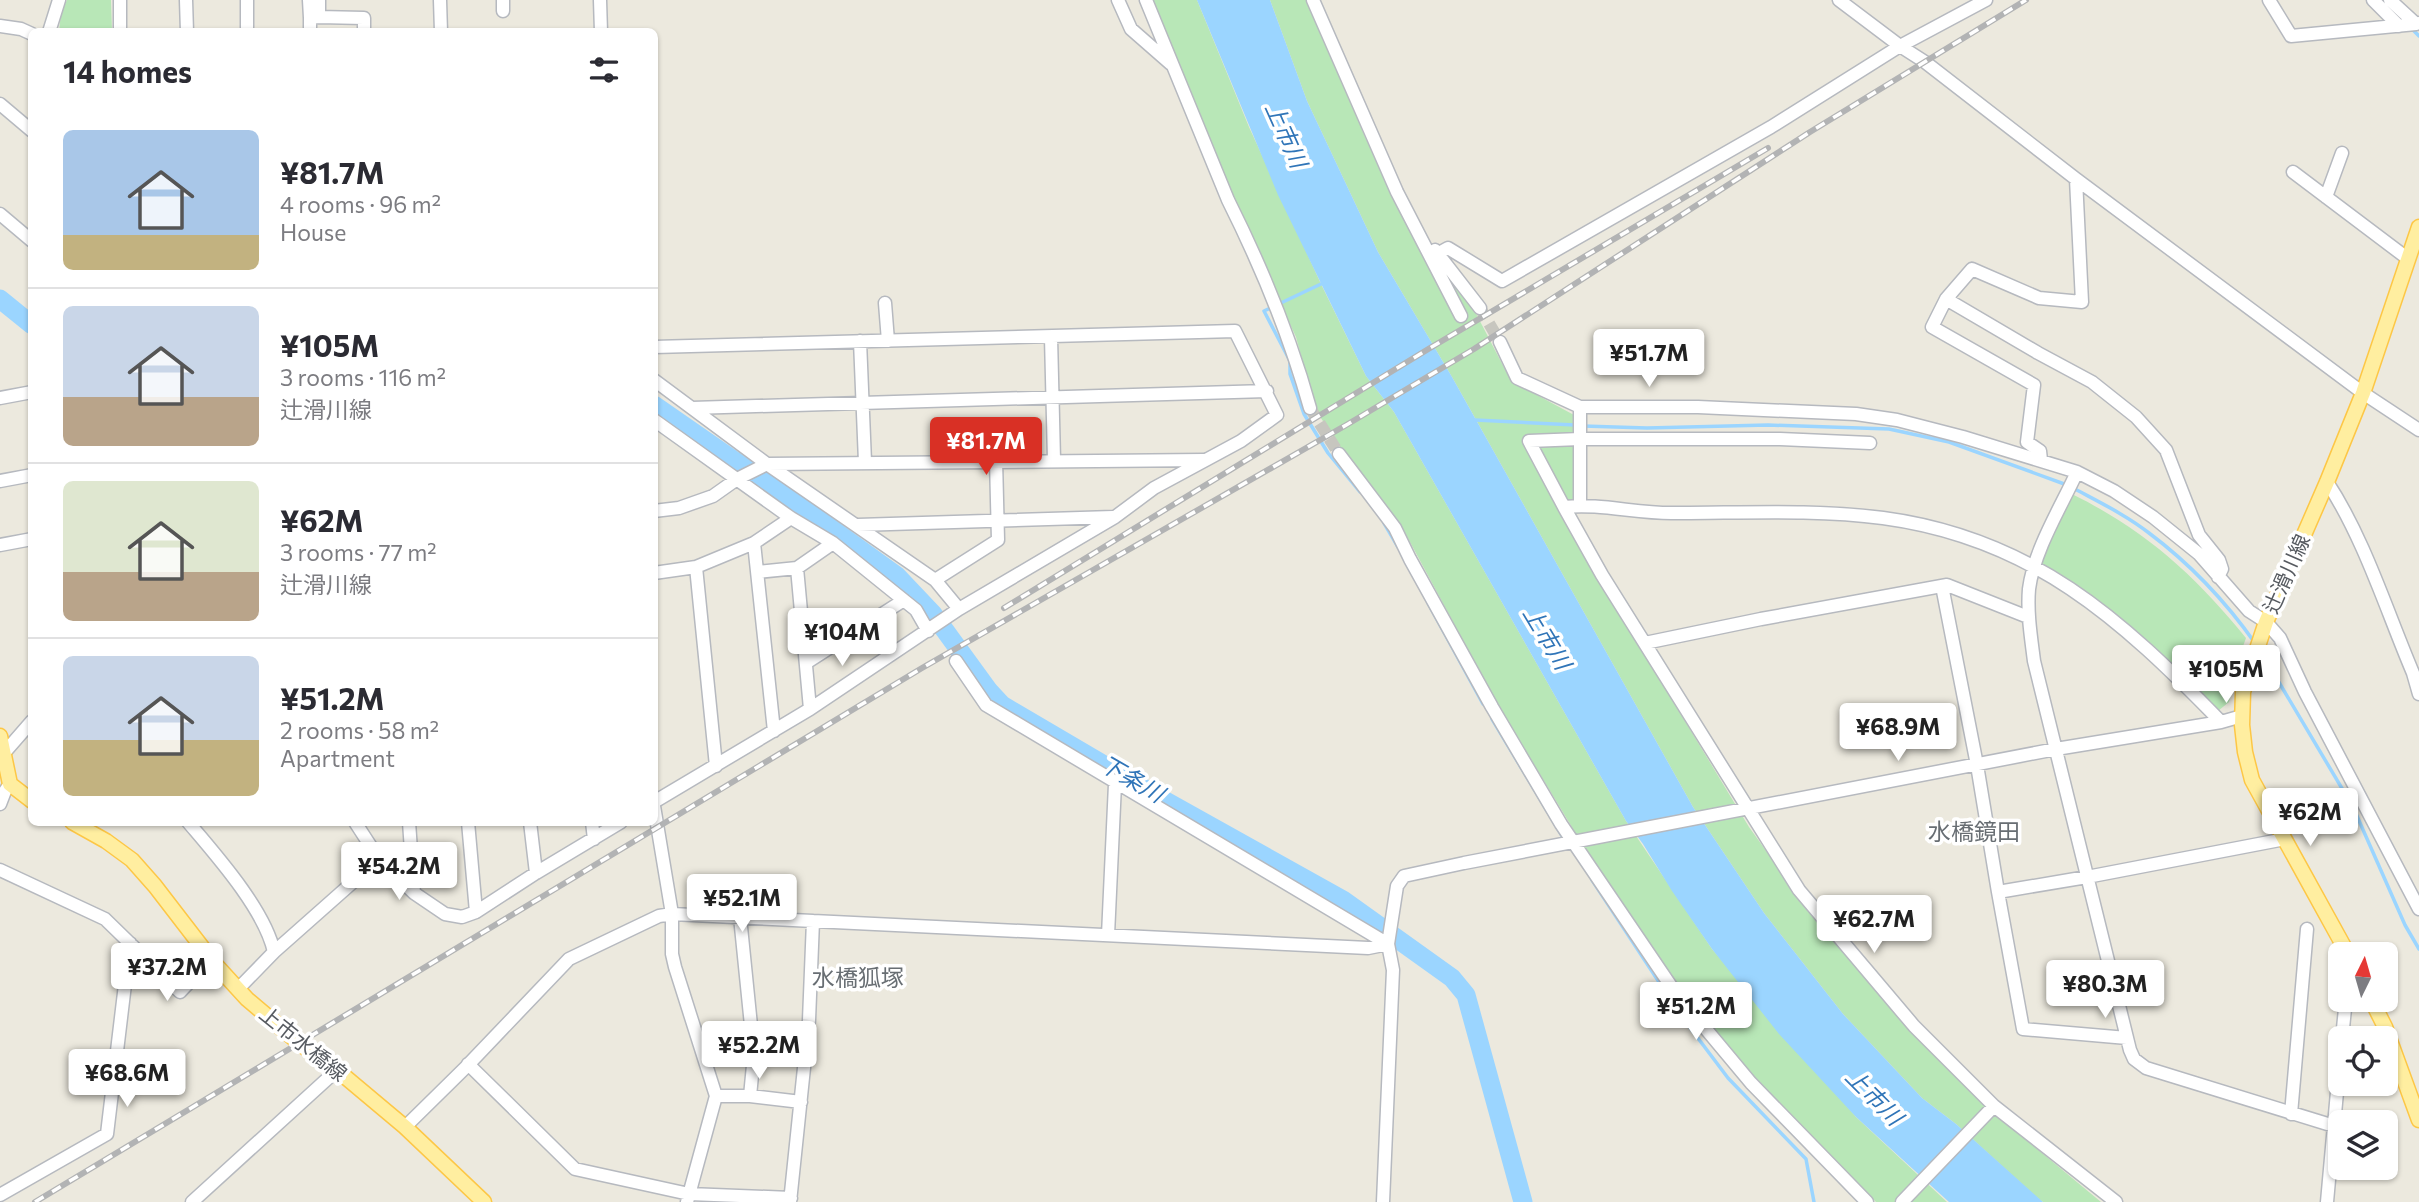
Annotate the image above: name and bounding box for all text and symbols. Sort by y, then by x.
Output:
icon: filters [585,51,623,89]
text: 14 homes [63,52,192,89]
water label: 上市川 [1260,97,1315,175]
text: ¥81.7M [280,153,384,190]
icon: home [119,158,203,242]
text: 4 rooms · 96 m² [280,190,441,218]
text: House [280,218,346,246]
text: ¥105M [280,326,379,363]
pin: ¥51.7M [1592,330,1706,389]
icon: home [119,334,203,418]
text: ¥51.7M [1609,338,1689,366]
text: 3 rooms · 116 m² [280,363,446,391]
text: 辻滑川線 [280,395,372,423]
pin: ¥81.7M [929,418,1043,477]
text: ¥81.7M [946,426,1026,454]
text: ¥62M [280,501,364,538]
icon: home [119,509,203,593]
street label: 辻滑川線 [2257,530,2314,617]
text: 3 rooms · 77 m² [280,538,437,566]
text: 辻滑川線 [280,570,372,598]
water label: 上市川 [1518,601,1579,677]
pin: ¥104M [793,608,891,668]
text: ¥104M [804,617,880,645]
pin: ¥105M [2177,646,2275,705]
text: ¥105M [2188,654,2264,682]
text: ¥51.2M [280,679,384,716]
icon: home [119,684,203,768]
pin: ¥68.9M [1841,704,1955,763]
text: ¥68.9M [1856,712,1940,740]
text: 2 rooms · 58 m² [280,716,439,744]
text: Apartment [280,744,395,772]
water label: 下条川 [1096,749,1172,809]
pin: ¥62M [2269,788,2351,848]
text: ¥62M [2278,797,2342,825]
district label: 水橋鏡田 [1928,817,2020,845]
pin: ¥54.2M [342,842,456,902]
text: ¥54.2M [357,851,441,879]
pin: ¥52.1M [685,874,799,934]
text: ¥52.1M [703,883,781,911]
pin: ¥62.7M [1817,895,1931,955]
text: ¥62.7M [1833,904,1915,932]
north arrow [2328,942,2398,1012]
map controls [2328,942,2398,1180]
pin: ¥37.2M [110,944,224,1003]
text: ¥37.2M [127,952,207,980]
pin: ¥80.3M [2048,960,2162,1020]
district label: 水橋狐塚 [812,963,904,991]
text: ¥80.3M [2062,969,2148,997]
pin: ¥51.2M [1639,982,1753,1042]
text: ¥51.2M [1656,991,1736,1019]
street label: 上市水橋線 [255,1000,353,1086]
pin: ¥52.2M [702,1021,816,1081]
button: locate [2328,1026,2398,1096]
text: ¥52.2M [718,1030,800,1058]
pin: ¥68.6M [70,1050,184,1109]
text: ¥68.6M [85,1058,169,1086]
water label: 上市川 [1840,1062,1911,1133]
button: layers [2328,1110,2398,1180]

